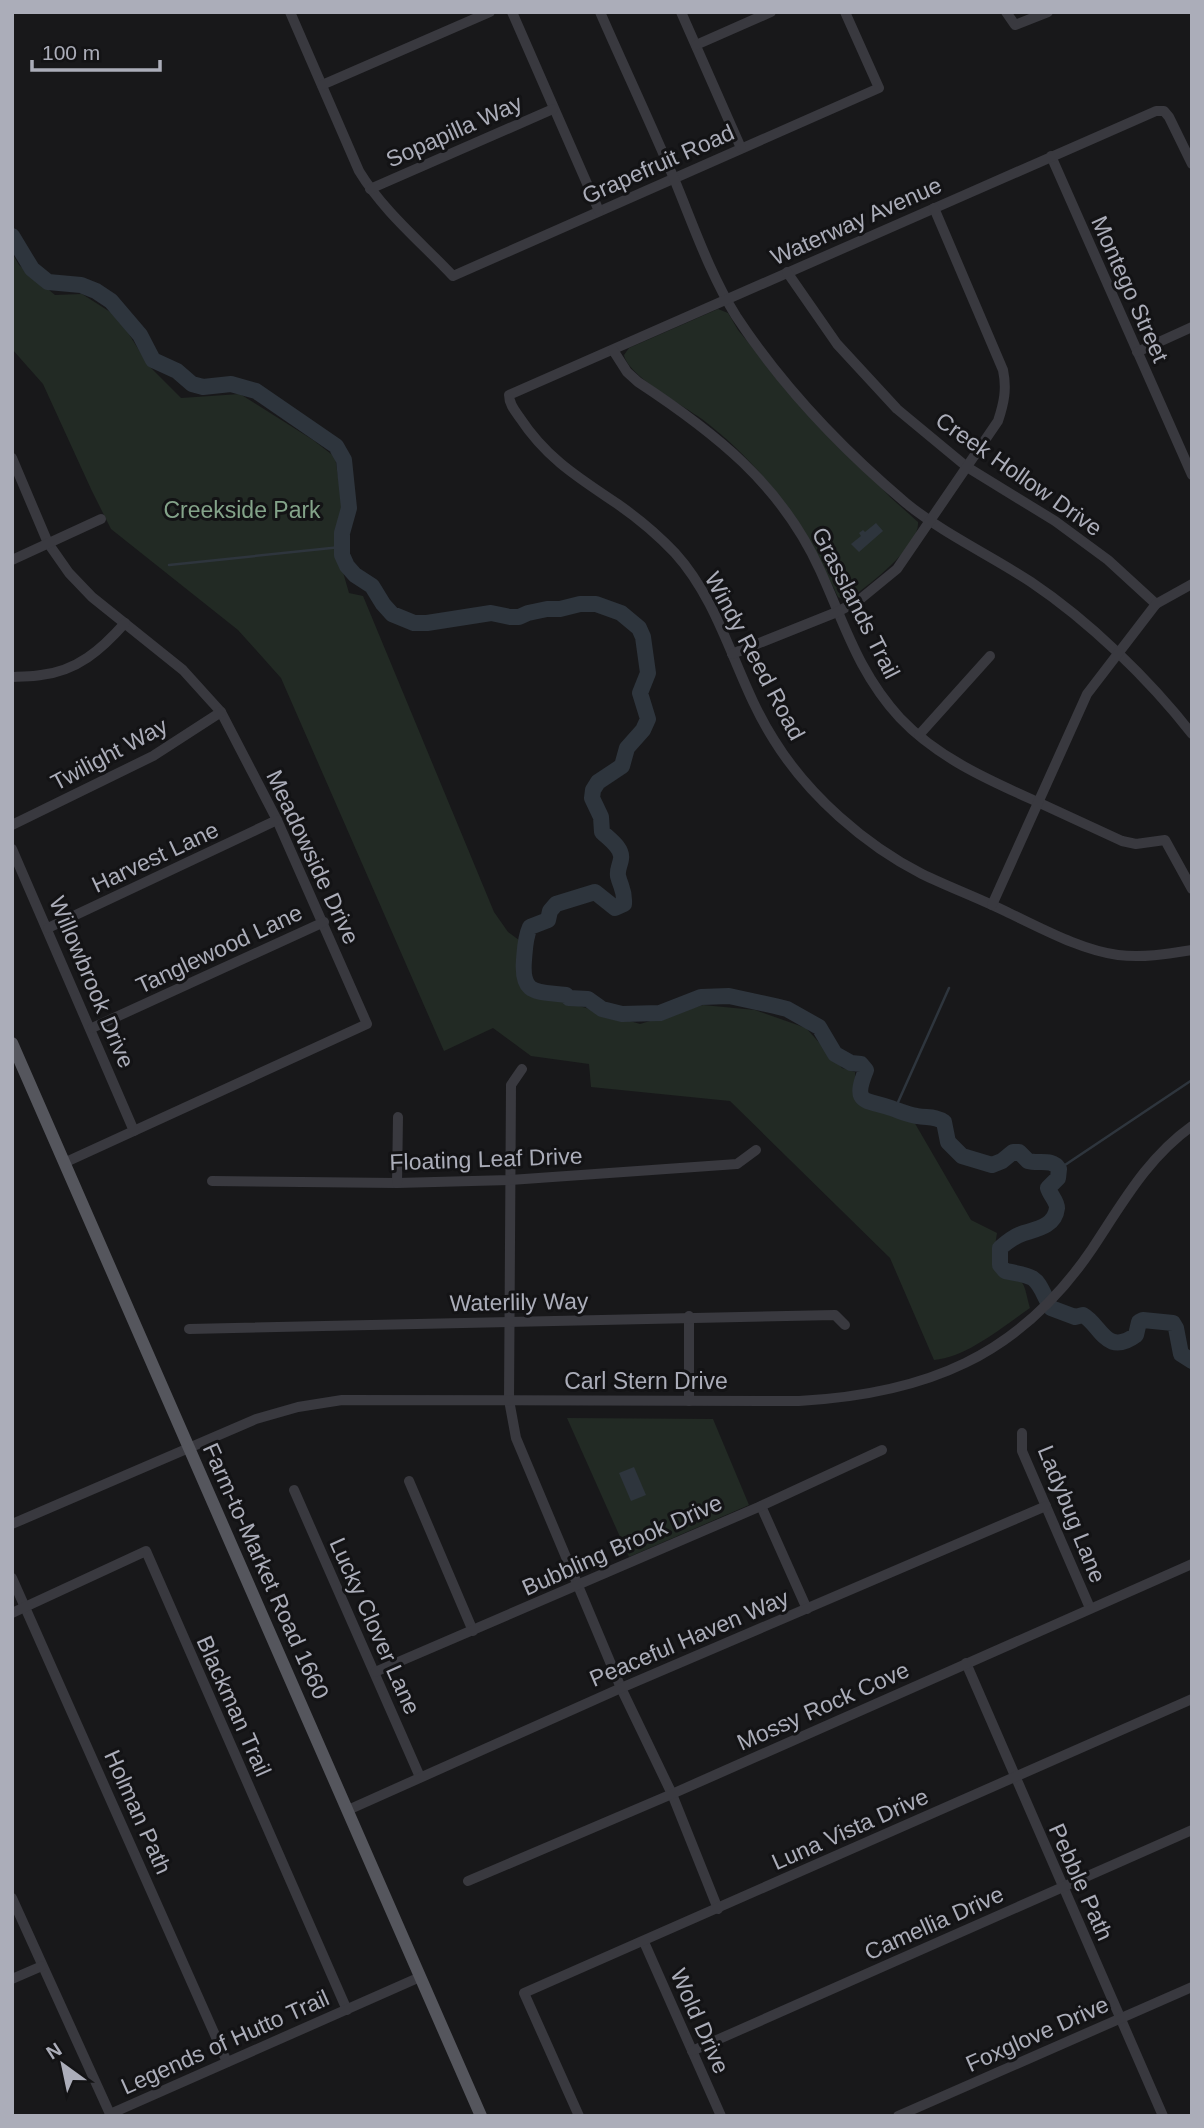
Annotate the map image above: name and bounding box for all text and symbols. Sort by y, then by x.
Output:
scale bar [32,28,159,72]
text: 100 m [42,41,100,64]
street label: Sopapilla Way [382,89,527,173]
street label: Grapefruit Road [578,119,738,209]
street label: Waterway Avenue [767,172,945,270]
street label: Montego Street [1086,212,1174,367]
street label: Creek Hollow Drive [931,407,1107,541]
park label: Creekside Park [163,497,321,523]
street label: Grasslands Trail [807,523,905,683]
street label: Windy Reed Road [700,567,810,745]
street label: Twilight Way [46,712,172,796]
street label: Meadowside Drive [261,766,365,948]
street label: Harvest Lane [88,816,222,898]
street label: Willowbrook Drive [44,892,140,1072]
street label: Tanglewood Lane [132,899,306,999]
street label: Floating Leaf Drive [389,1143,583,1175]
street label: Waterlily Way [449,1288,589,1316]
street label: Carl Stern Drive [564,1368,728,1394]
street label: Farm-to-Market Road 1660 [198,1439,334,1703]
street label: Ladybug Lane [1033,1442,1111,1586]
street label: Bubbling Brook Drive [518,1489,726,1601]
street label: Lucky Clover Lane [324,1534,426,1718]
street label: Peaceful Haven Way [585,1584,793,1692]
street label: Blackman Trail [191,1632,277,1780]
street label: Mossy Rock Cove [733,1656,913,1756]
street label: Holman Path [99,1746,177,1878]
street label: Luna Vista Drive [768,1783,932,1875]
street label: Pebble Path [1044,1819,1118,1945]
street label: Camellia Drive [860,1881,1008,1965]
street label: Wold Drive [665,1965,735,2077]
street label: Legends of Hutto Trail [117,1984,333,2100]
street label: Foxglove Drive [962,1991,1112,2077]
north arrow [28,2030,98,2100]
text: N [43,2039,65,2064]

